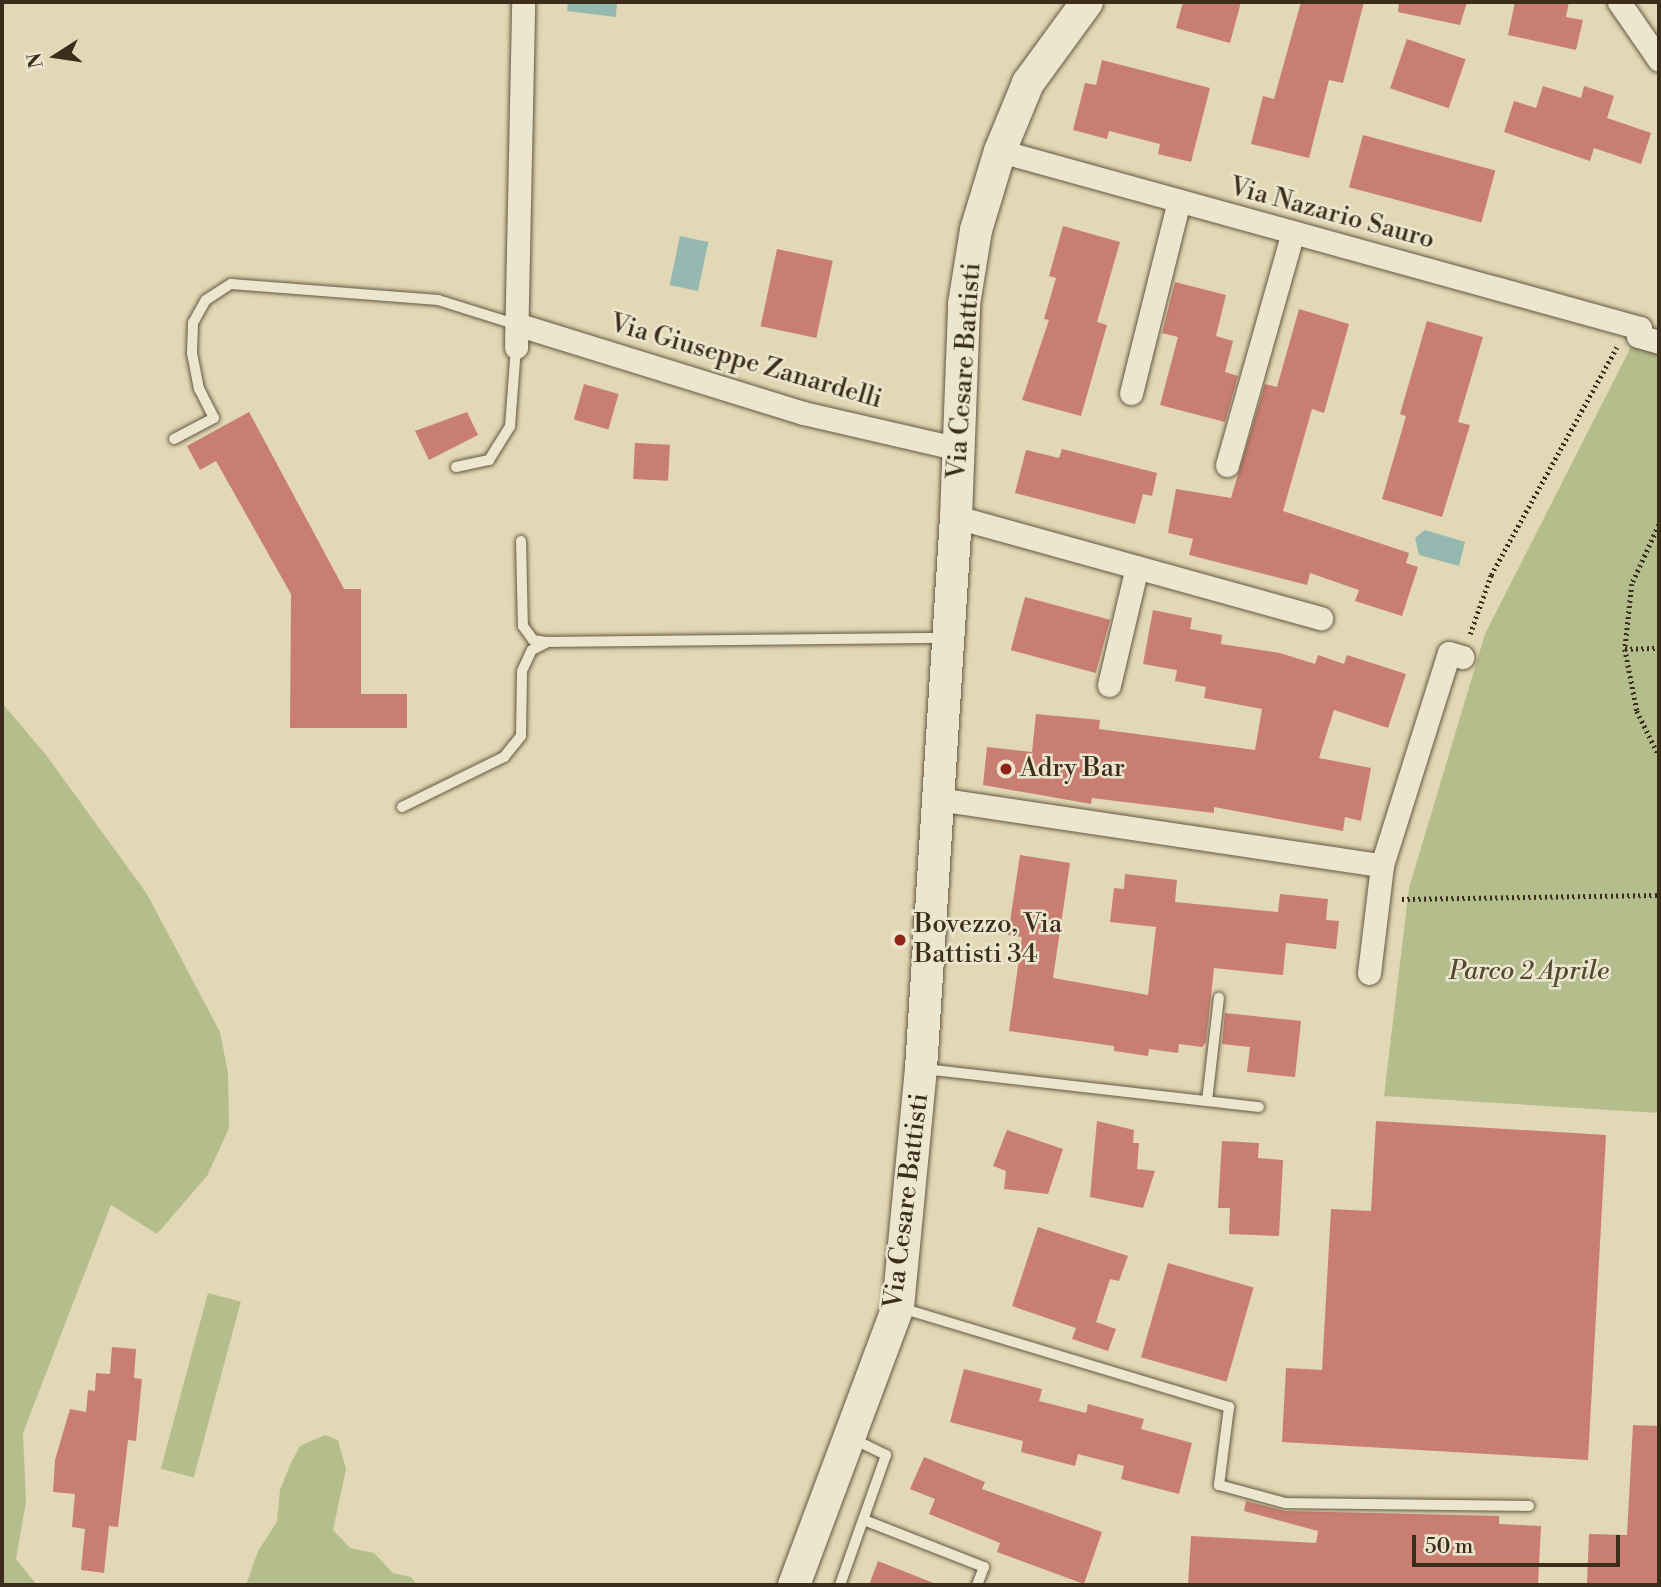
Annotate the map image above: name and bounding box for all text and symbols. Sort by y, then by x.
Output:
north arrow [21,21,91,91]
text: N [22,51,49,70]
street label: Via Nazario Sauro [1226,172,1438,256]
street label: Via Cesare Battisti [942,262,988,480]
street label: Via Giuseppe Zanardelli [606,308,886,416]
place label: Adry Bar [1020,753,1125,785]
marker: Adry Bar [998,761,1014,777]
place label: Bovezzo, Via Battisti 34 [914,909,1062,970]
marker: Bovezzo, Via Battisti 34 [892,932,908,948]
park label: Parco 2 Aprile [1449,956,1609,988]
street label: Via Cesare Battisti [878,1091,936,1311]
scale bar [1416,1520,1624,1564]
text: 50 m [1425,1534,1473,1560]

